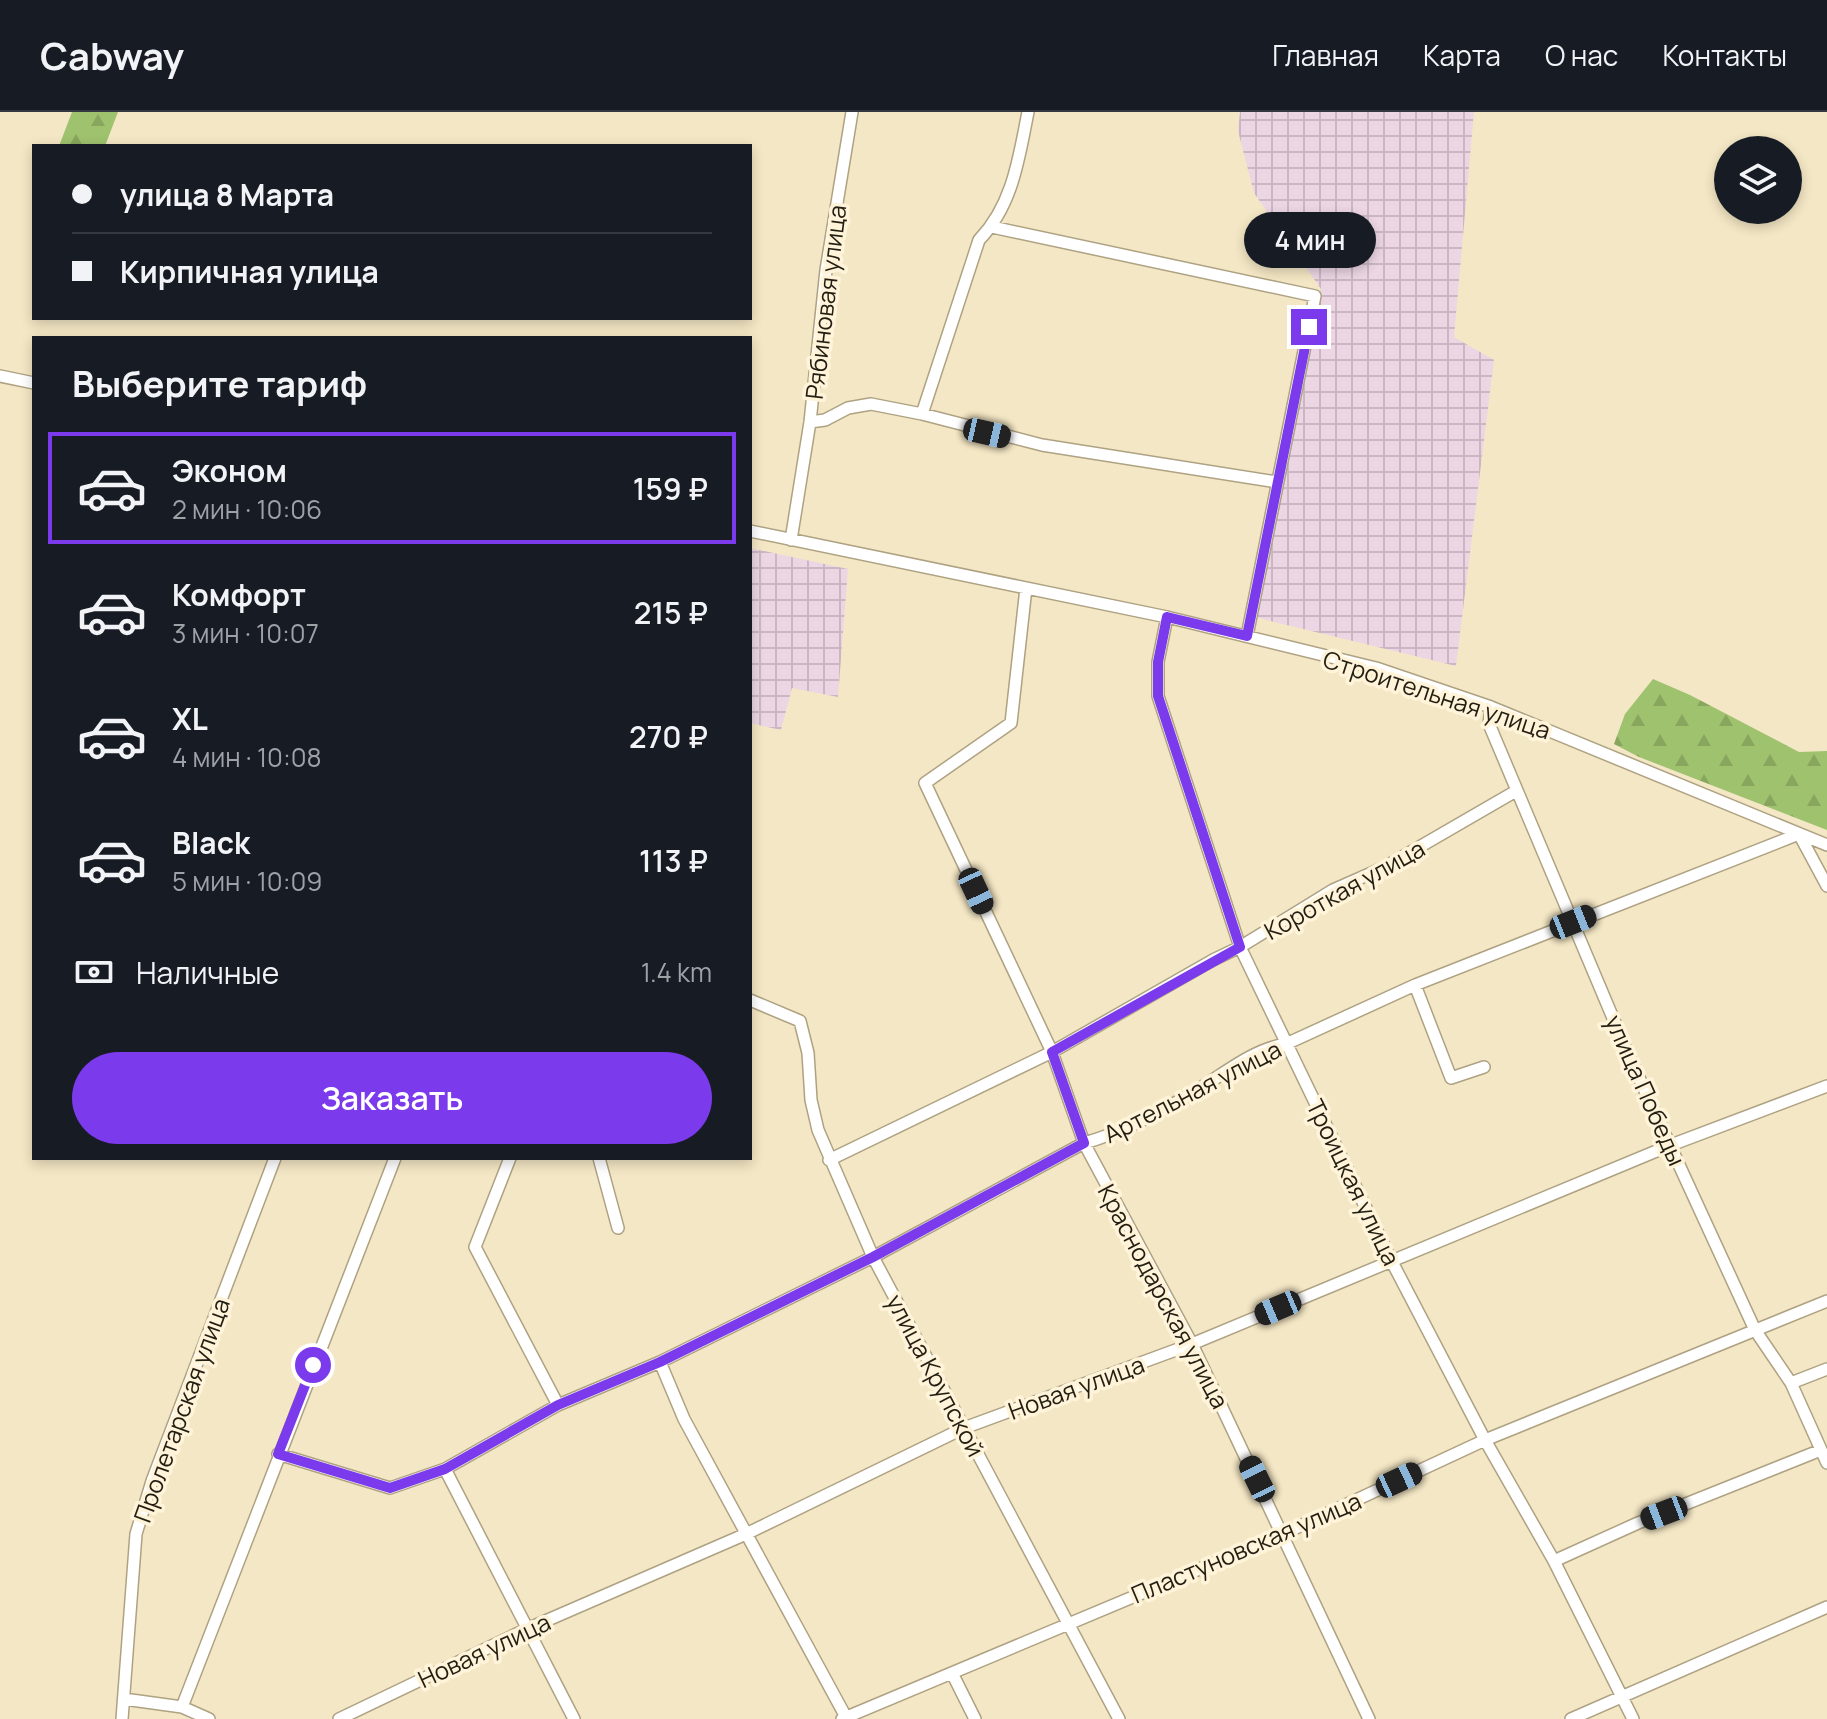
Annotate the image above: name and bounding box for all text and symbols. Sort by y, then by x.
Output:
text: Cabway [40,29,184,81]
text: Главная [1272,36,1379,74]
text: Карта [1423,36,1501,74]
text: О нас [1545,36,1618,74]
text: Контакты [1662,36,1787,74]
map controls [1714,136,1802,224]
button: layers [1714,136,1802,224]
text: улица 8 Марта [120,174,334,215]
street label: Рябиновая улица [797,203,853,401]
callout: 4 мин [1243,211,1375,267]
text: 4 мин [1275,222,1345,258]
text: Кирпичная улица [120,251,379,292]
route end [1291,309,1327,345]
text: Выберите тариф [72,359,367,408]
car [961,416,1013,450]
text: Эконом [172,450,287,491]
icon: car [76,452,148,524]
text: 159 ₽ [633,468,708,509]
text: 2 мин · 10:06 [172,491,322,527]
text: Комфорт [172,574,306,615]
icon: car [76,576,148,648]
text: 215 ₽ [634,592,708,633]
text: 3 мин · 10:07 [172,615,319,651]
street label: Строительная улица [1319,642,1555,746]
text: XL [172,698,208,739]
icon: car [76,700,148,772]
text: 270 ₽ [629,716,708,757]
text: 4 мин · 10:08 [172,739,322,775]
text: Black [172,822,250,863]
icon: car [76,824,148,896]
street label: Короткая улица [1258,831,1430,947]
text: 113 ₽ [639,840,708,881]
text: 5 мин · 10:09 [172,863,322,899]
car [955,864,997,918]
car [1546,902,1600,942]
icon: cash [72,950,116,994]
text: Наличные [136,952,279,993]
text: 1.4 km [641,954,712,990]
street label: улица Победы [1598,1009,1694,1171]
street label: Артельная улица [1098,1032,1286,1150]
button: Заказать [72,1052,712,1144]
street label: Троицкая улица [1299,1093,1409,1271]
street label: Краснодарская улица [1091,1178,1237,1414]
street label: улица Крупской [879,1288,993,1462]
car [1251,1288,1305,1328]
street label: Пролетарская улица [125,1293,237,1527]
route start [295,1347,331,1383]
street label: Новая улица [1003,1347,1149,1427]
car [1236,1452,1278,1506]
car [1372,1459,1426,1501]
street label: Пластуновская улица [1126,1484,1366,1610]
car [1637,1493,1691,1533]
street label: Новая улица [412,1605,556,1695]

